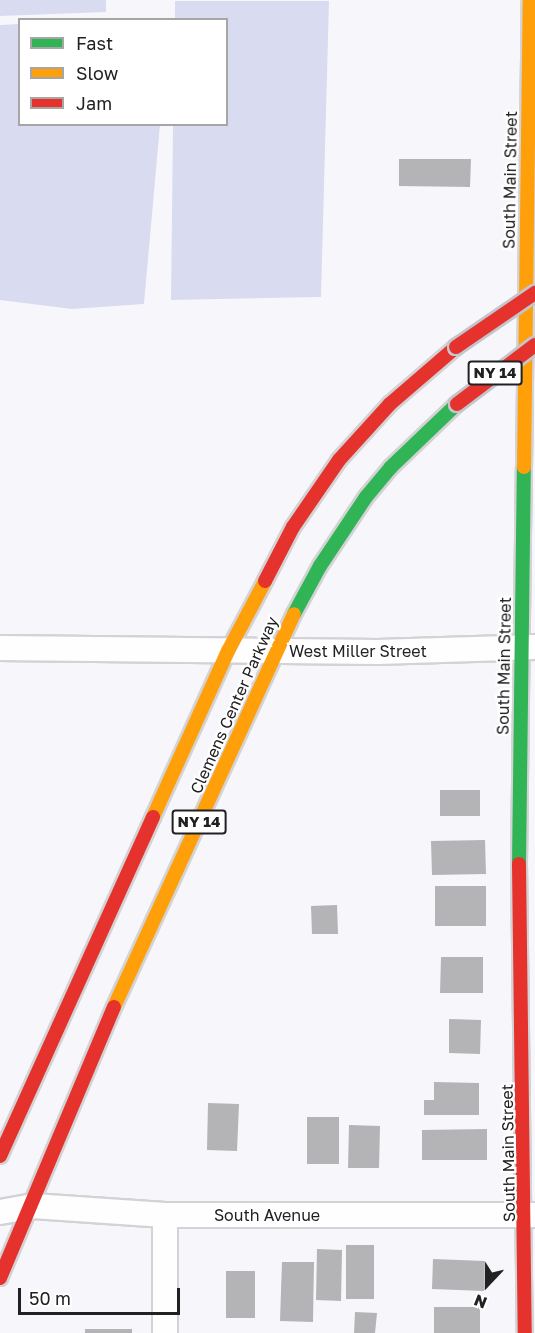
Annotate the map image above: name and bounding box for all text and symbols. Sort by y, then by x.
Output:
legend [18,18,228,126]
text: Fast [76,32,113,54]
text: Slow [76,62,118,84]
text: Jam [76,92,112,114]
street label: South Main Street [499,111,521,249]
road number: NY 14 [466,361,524,385]
street label: South Main Street [493,597,515,735]
street label: Clemens Center Parkway [186,614,282,796]
street label: West Miller Street [289,641,427,661]
road number: NY 14 [170,810,228,834]
street label: South Main Street [497,1084,519,1222]
street label: South Avenue [214,1205,320,1225]
north arrow [457,1255,517,1315]
scale bar [21,1276,183,1314]
text: 50 m [29,1287,71,1309]
text: N [471,1290,490,1313]

